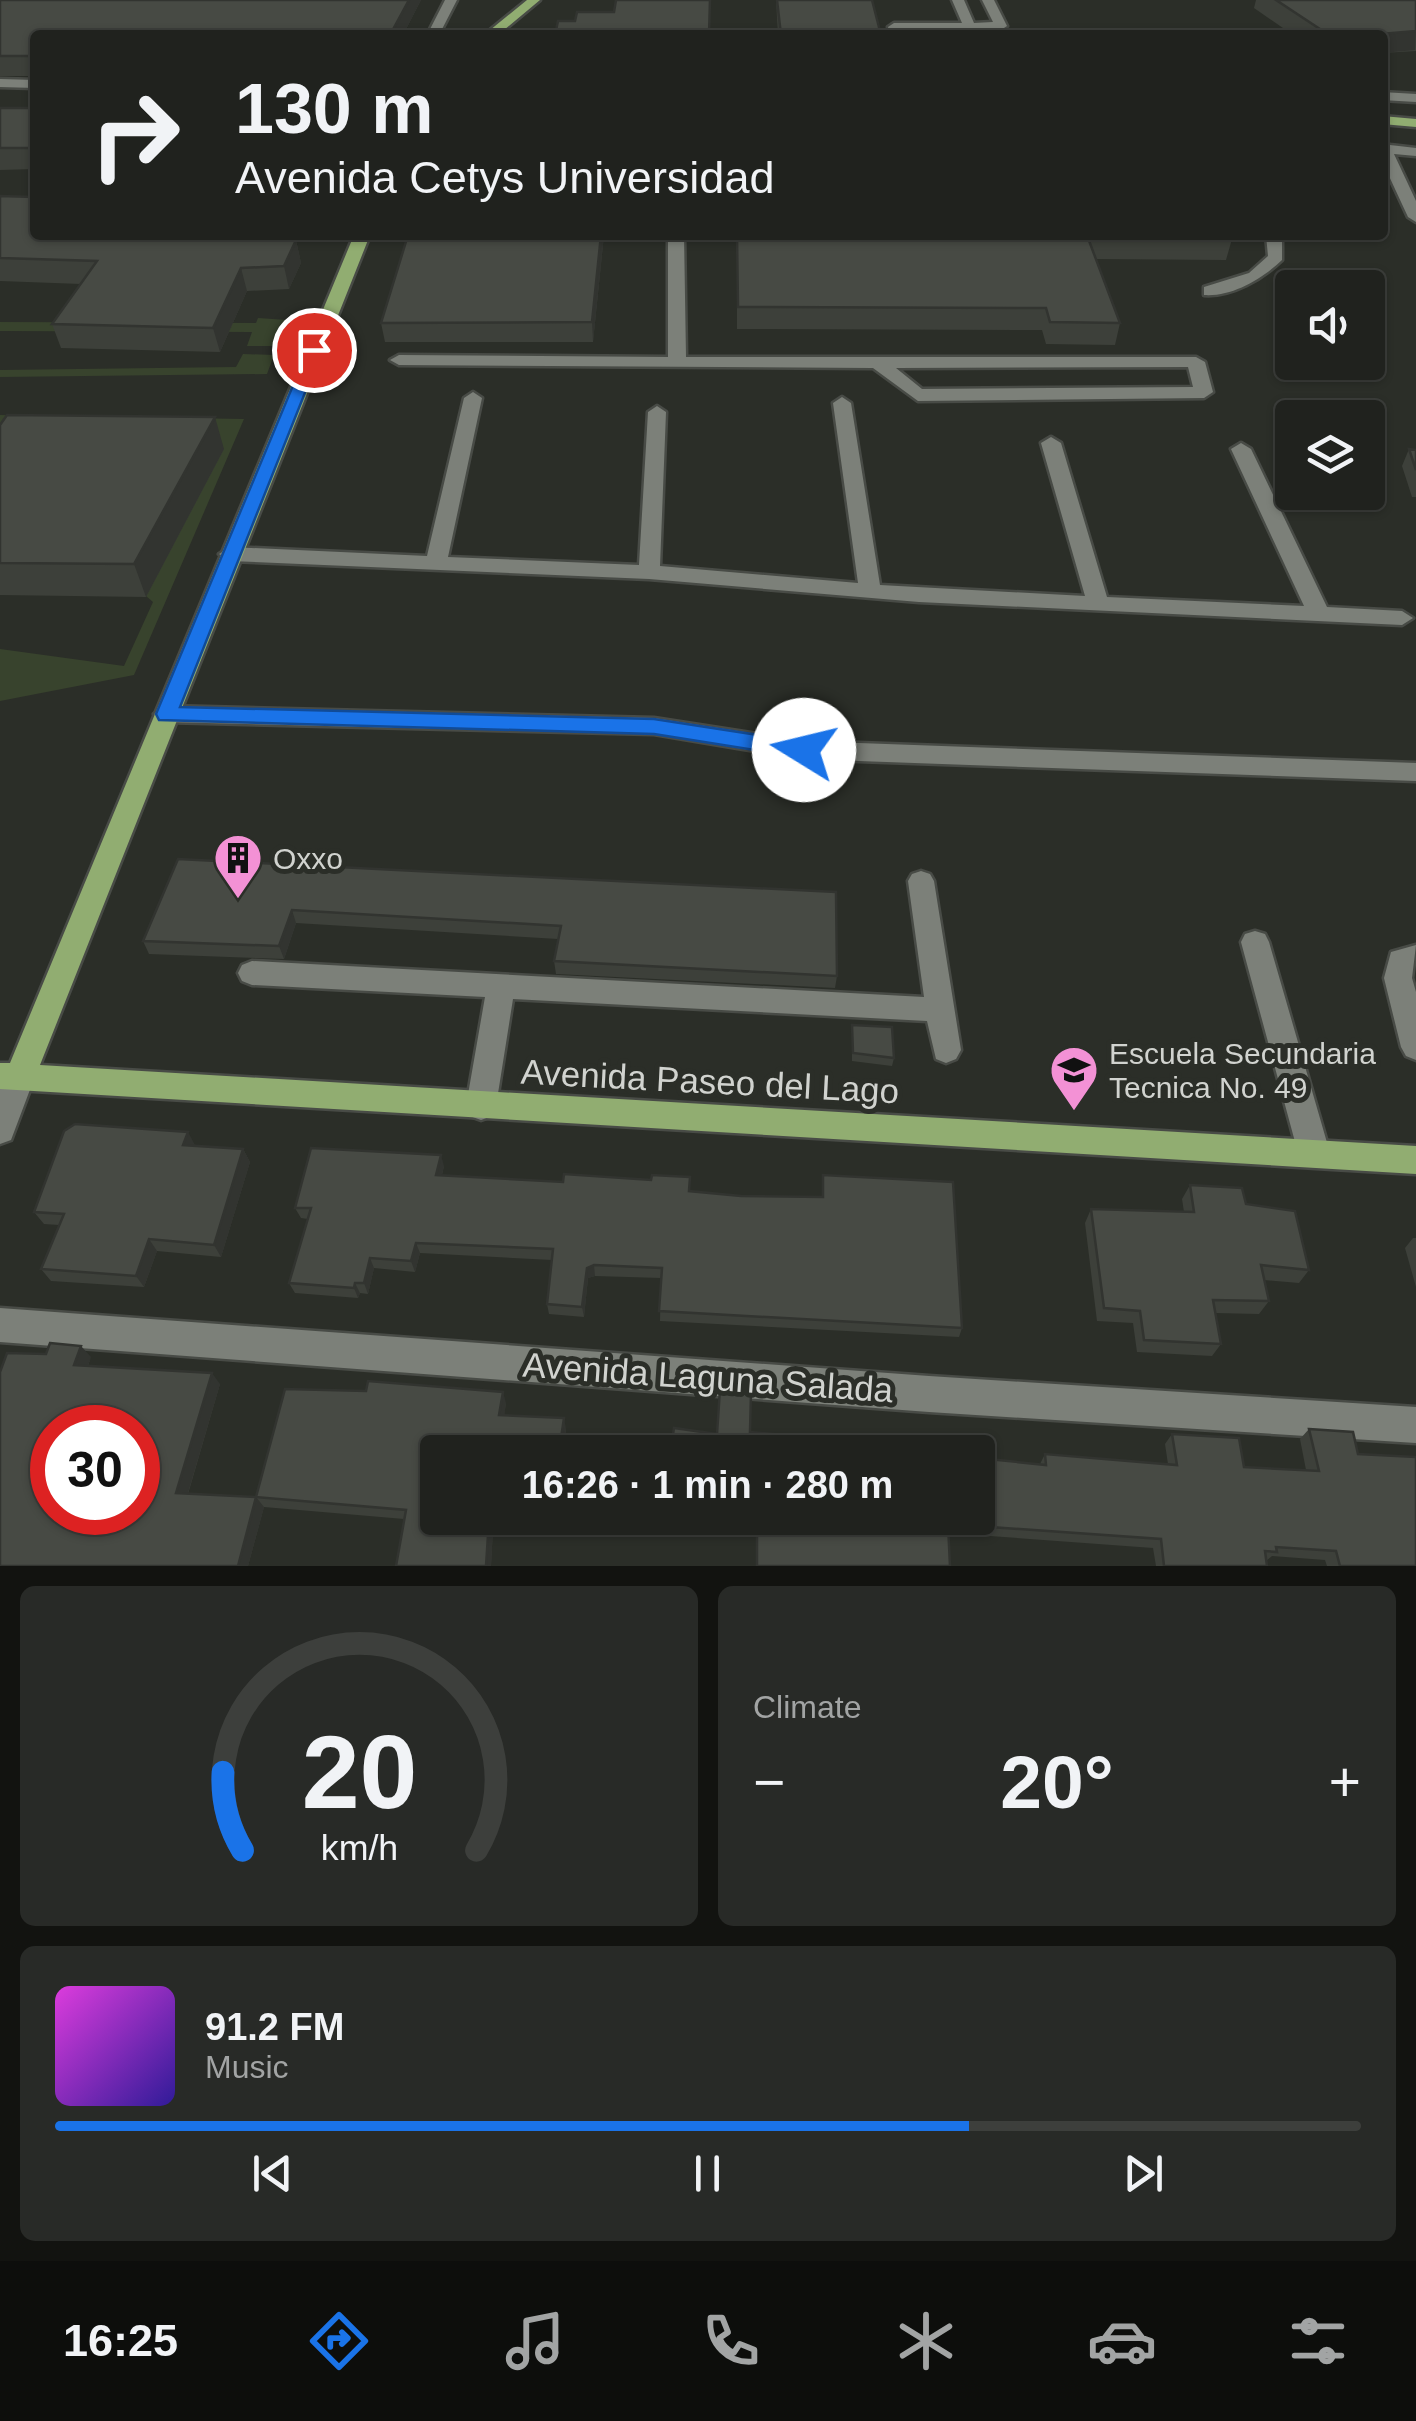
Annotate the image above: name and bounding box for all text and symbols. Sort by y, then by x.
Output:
icon: right [70,70,200,200]
text: 130 m [235,70,433,148]
text: Avenida Cetys Universidad [235,152,774,203]
map controls [1275,270,1385,510]
button: sound [1275,270,1385,380]
pin [272,308,357,393]
icon: arrive [287,323,342,378]
button: layers [1275,400,1385,510]
position arrow [752,698,856,802]
building icon: Oxxo [212,832,264,900]
place label: Oxxo [273,842,343,875]
place label: Escuela Secundaria Tecnica No. 49 [1109,1037,1376,1104]
school or university icon: Escuela Secundaria Tecnica No. 49 [1048,1044,1100,1112]
street label: Avenida Paseo del Lago [520,1052,900,1110]
street label: Avenida Laguna Salada [522,1345,895,1409]
speed limit sign: 30 [30,1405,160,1535]
text: 16:26 · 1 min · 280 m [522,1464,893,1506]
text: Climate [753,1689,861,1725]
text: 20 [301,1714,417,1830]
text: 20° [1000,1740,1114,1824]
text: − [753,1751,785,1813]
text: + [1329,1751,1361,1813]
text: km/h [320,1828,398,1868]
text: 91.2 FM [205,2006,344,2048]
text: Music [205,2049,289,2085]
icon: previous [245,2146,300,2201]
icon: pause [680,2146,735,2201]
icon: next [1116,2146,1171,2201]
icon: directions [304,2306,374,2376]
icon: music [500,2306,570,2376]
icon: phone [696,2306,766,2376]
icon: climate [891,2306,961,2376]
icon: car [1087,2306,1157,2376]
icon: filters [1283,2306,1353,2376]
text: 16:25 [63,2315,178,2366]

